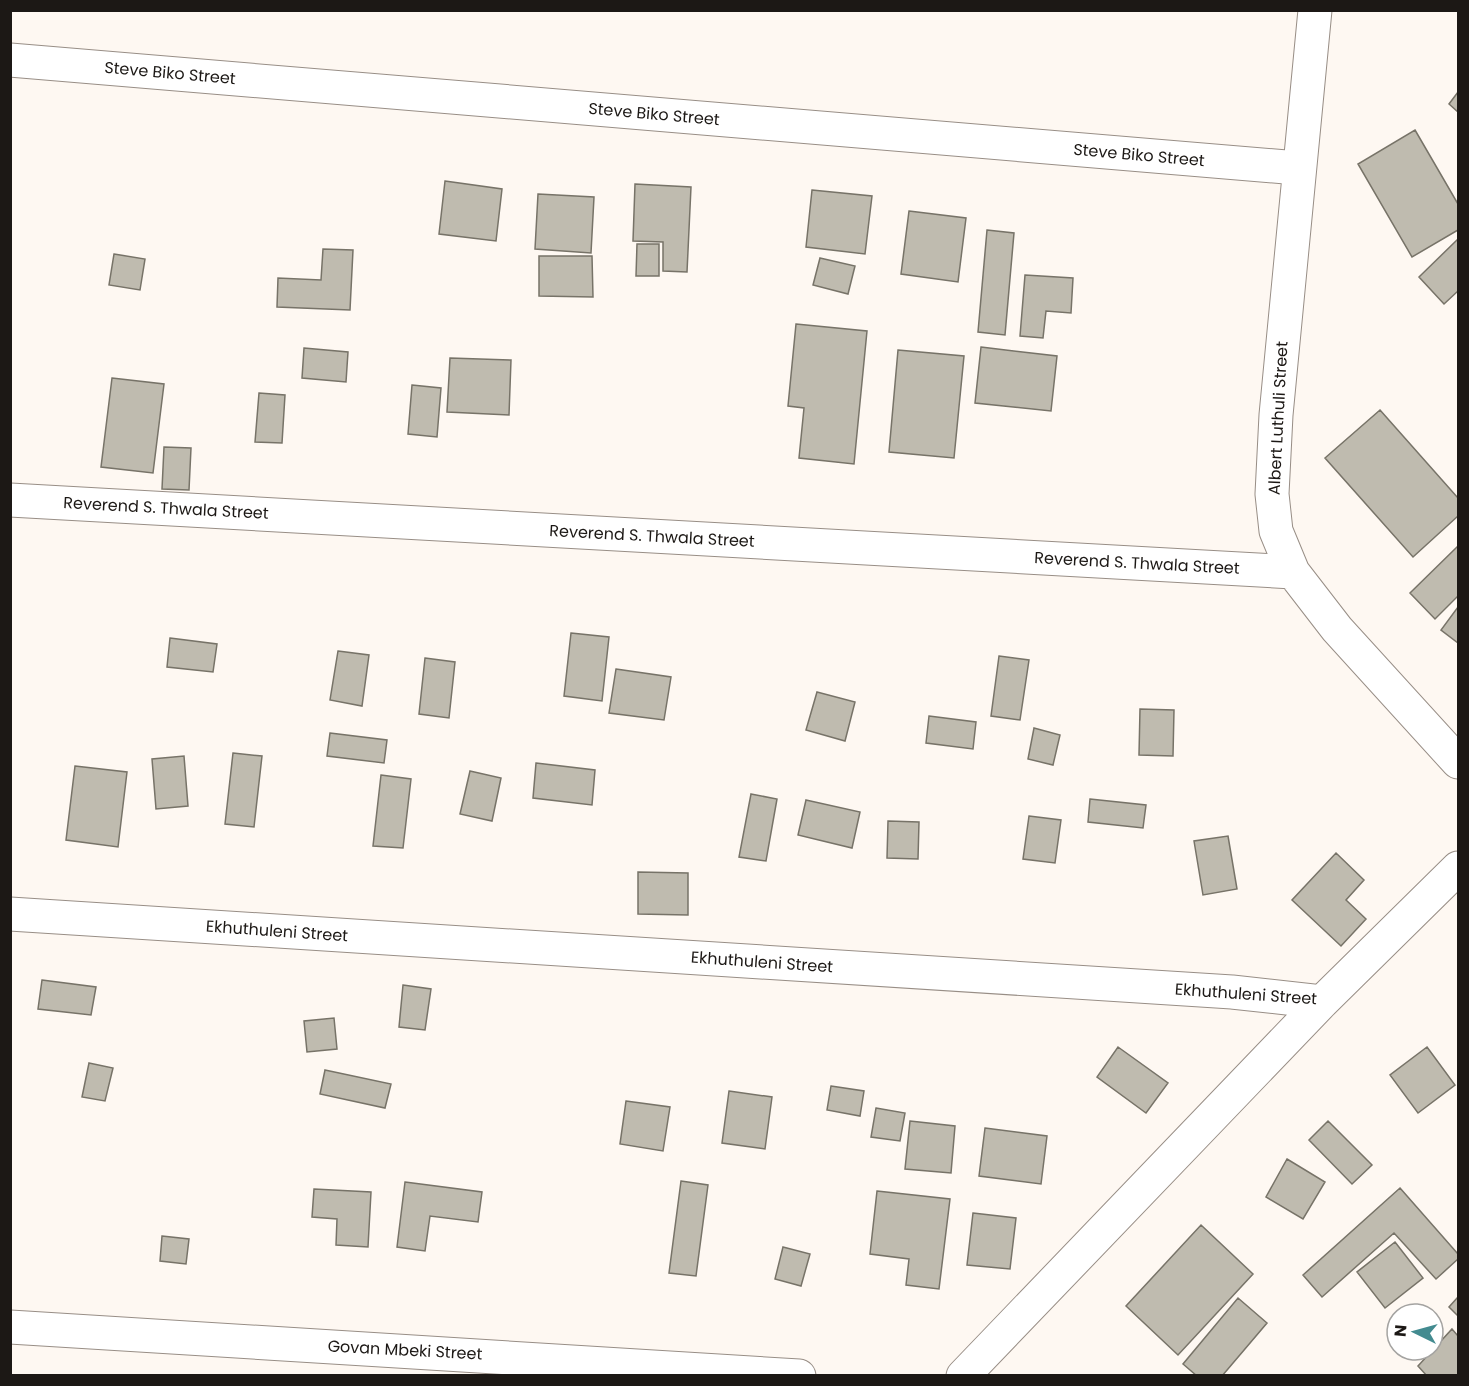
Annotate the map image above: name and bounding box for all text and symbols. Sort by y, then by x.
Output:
street label: Steve Biko Street [103,56,237,90]
street label: Steve Biko Street [587,97,721,131]
street label: Steve Biko Street [1072,138,1206,172]
street label: Albert Luthuli Street [1262,340,1294,495]
street label: Reverend S. Thwala Street [63,491,269,525]
street label: Reverend S. Thwala Street [549,519,755,553]
street label: Reverend S. Thwala Street [1034,546,1240,580]
street label: Ekhuthuleni Street [205,915,349,947]
street label: Ekhuthuleni Street [690,946,834,978]
street label: Ekhuthuleni Street [1174,978,1318,1010]
north arrow [1385,1302,1445,1362]
text: N [1389,1324,1413,1338]
street label: Govan Mbeki Street [327,1334,483,1366]

